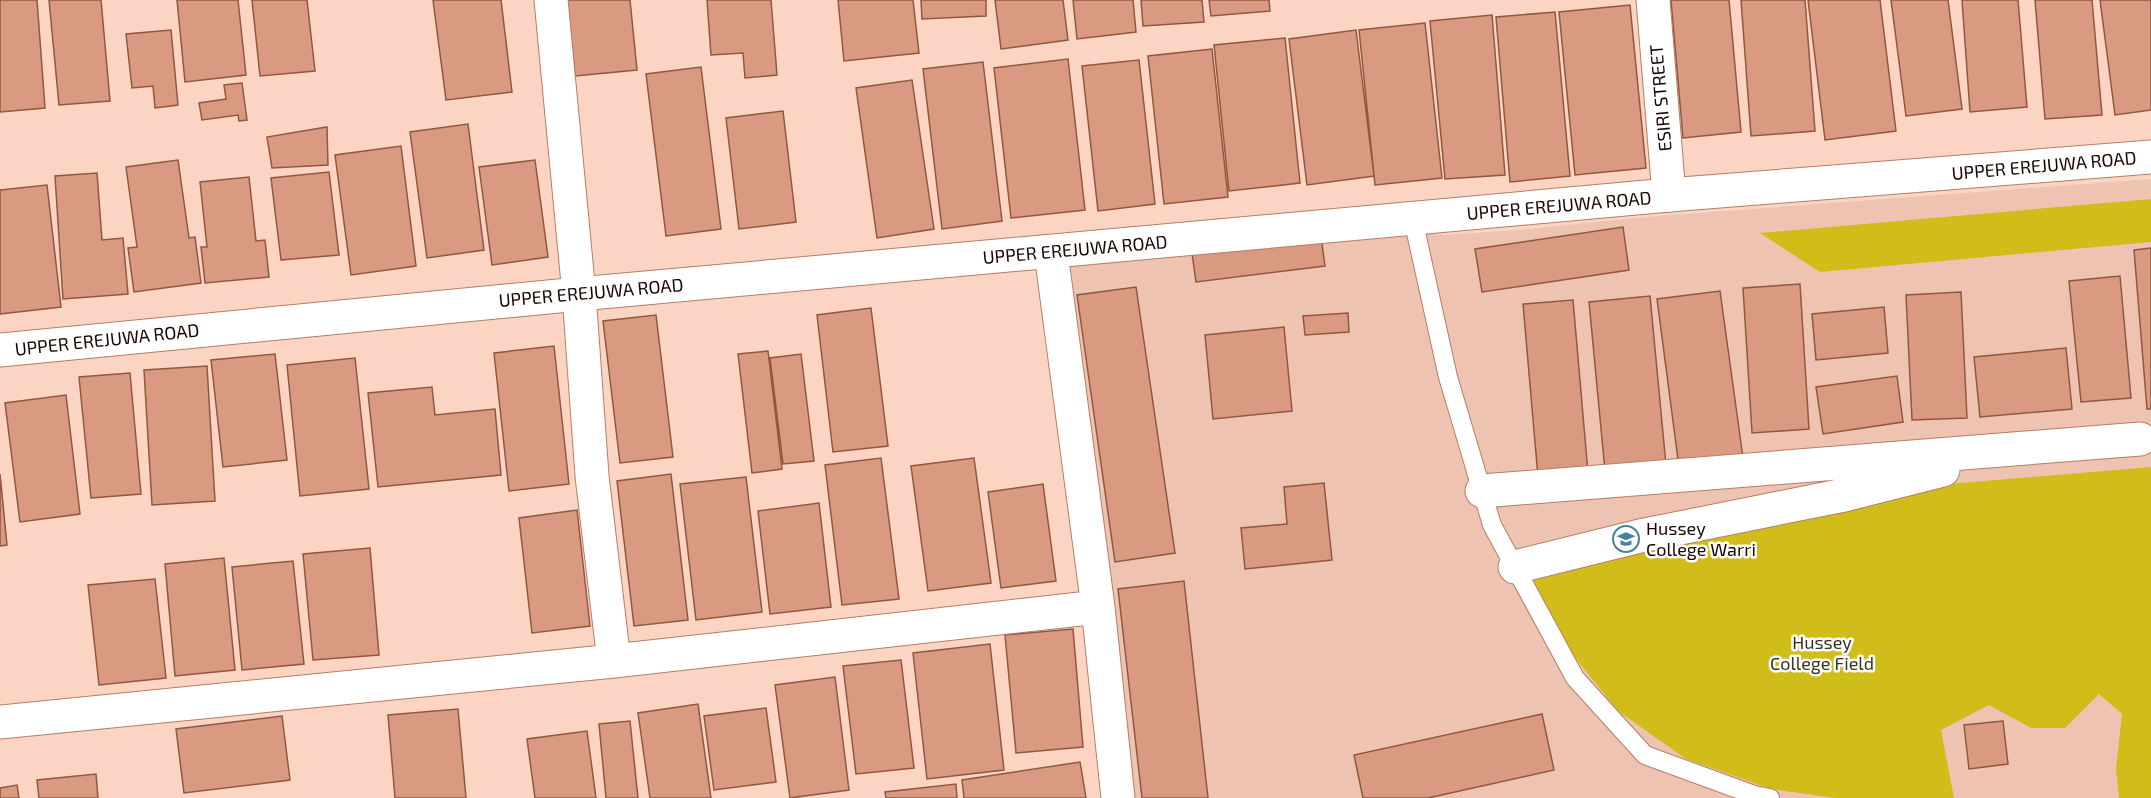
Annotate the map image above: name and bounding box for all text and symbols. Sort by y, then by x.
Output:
street label: ESIRI STREET [1644,43,1676,152]
street label: UPPER EREJUWA ROAD [1951,146,2137,184]
street label: UPPER EREJUWA ROAD [1466,186,1652,224]
street label: UPPER EREJUWA ROAD [982,230,1168,268]
street label: UPPER EREJUWA ROAD [498,273,684,311]
street label: UPPER EREJUWA ROAD [13,318,200,360]
place label: Hussey College Warri [1646,517,1756,560]
school or university icon: Hussey College Warri [1611,524,1641,554]
park label: Hussey College Field [1770,631,1874,674]

